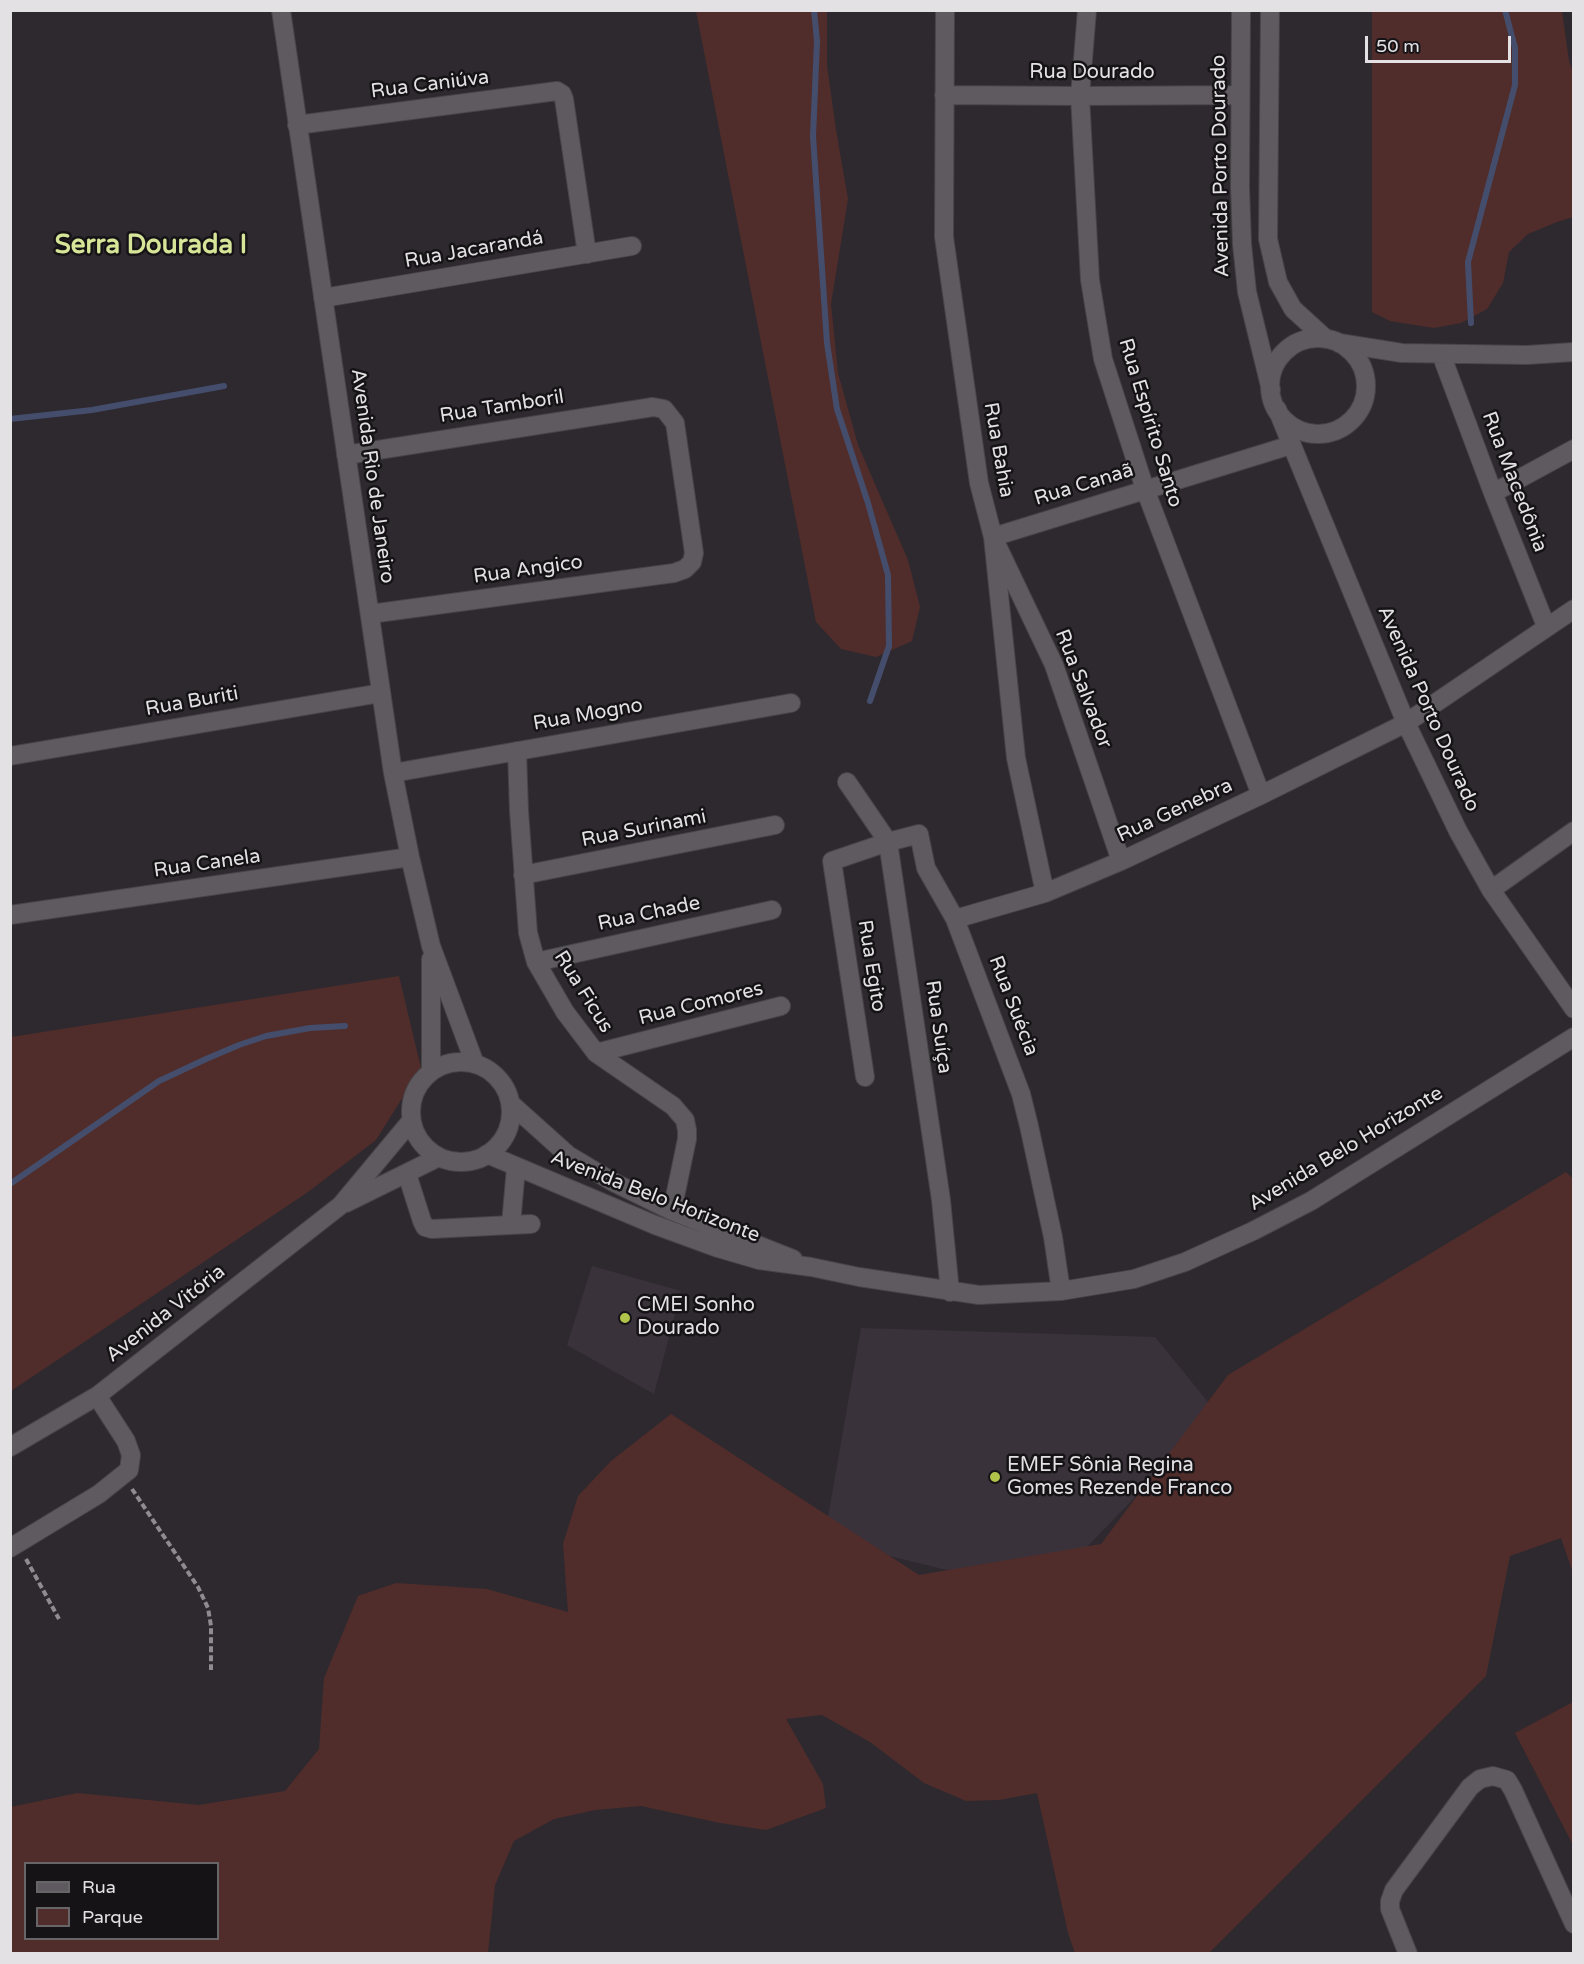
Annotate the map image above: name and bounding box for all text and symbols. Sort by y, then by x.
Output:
scale bar [1368,24,1514,62]
text: 50 m [1376,35,1420,57]
street label: Avenida Porto Dourado [1207,54,1235,278]
street label: Rua Dourado [1029,61,1155,85]
street label: Rua Caniúva [369,66,491,104]
street label: Rua Jacarandá [403,226,545,274]
district label: Serra Dourada I [55,230,247,262]
street label: Rua Espírito Santo [1113,336,1187,510]
street label: Avenida Rio de Janeiro [345,367,399,585]
street label: Rua Tamboril [438,385,566,429]
street label: Rua Bahia [978,400,1018,500]
street label: Rua Macedônia [1476,408,1552,556]
street label: Rua Canaã [1031,459,1137,511]
street label: Rua Angico [472,550,584,590]
street label: Avenida Porto Dourado [1372,602,1484,816]
street label: Rua Salvador [1049,626,1117,752]
street label: Rua Buriti [144,682,240,722]
street label: Rua Mogno [531,694,645,736]
street label: Rua Genebra [1114,774,1236,848]
street label: Rua Surinami [580,805,708,853]
street label: Rua Canela [152,845,262,883]
street label: Rua Chade [596,891,702,937]
street label: Rua Egito [852,918,890,1014]
street label: Rua Ficus [548,947,618,1037]
street label: Rua Suécia [983,953,1043,1059]
street label: Rua Comores [636,977,766,1031]
street label: Rua Suíça [920,979,956,1075]
street label: Avenida Belo Horizonte [1245,1082,1447,1216]
street label: Avenida Belo Horizonte [547,1146,763,1248]
street label: Avenida Vitória [102,1260,230,1368]
place label: CMEI Sonho Dourado [637,1294,755,1341]
marker: CMEI Sonho Dourado [618,1311,632,1325]
place label: EMEF Sônia Regina Gomes Rezende Franco [1007,1454,1232,1501]
marker: EMEF Sônia Regina Gomes Rezende Franco [988,1470,1002,1484]
legend [24,1862,219,1940]
text: Rua [82,1876,116,1898]
text: Parque [82,1906,143,1928]

